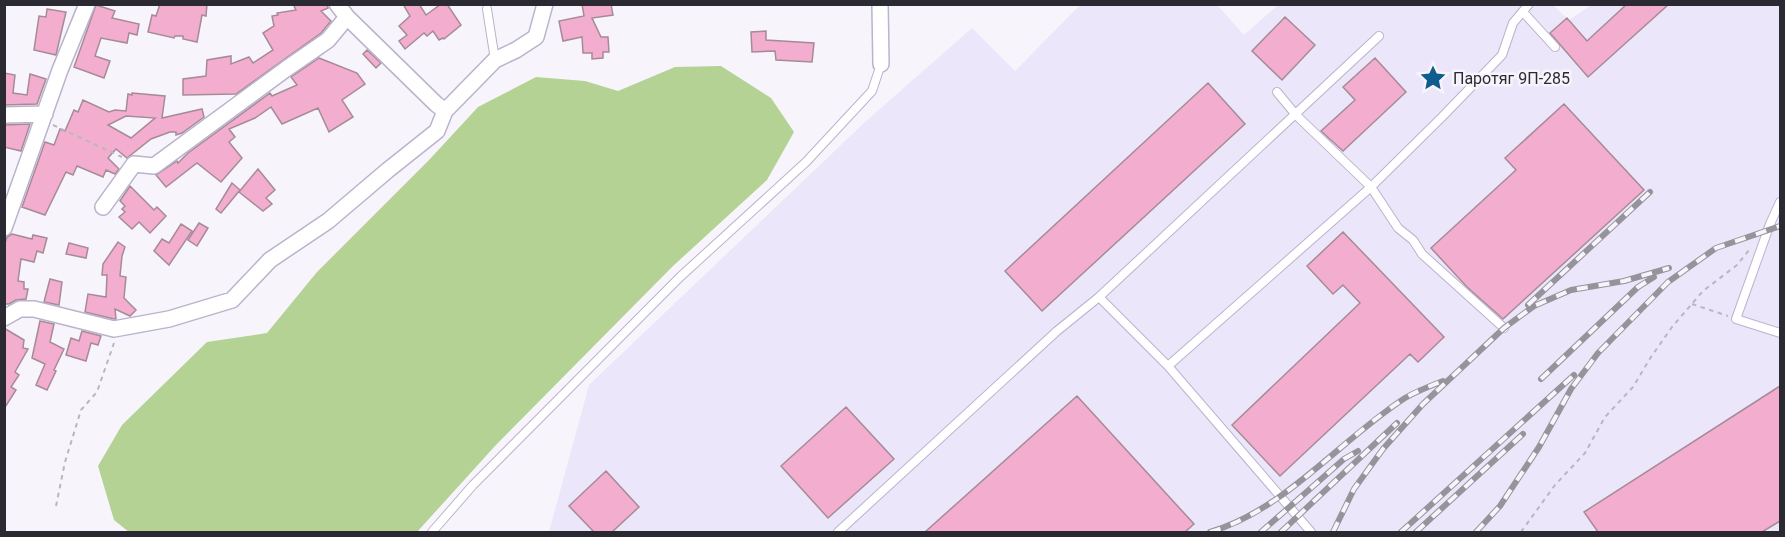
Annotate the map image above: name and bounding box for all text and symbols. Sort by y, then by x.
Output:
place icon: Паротяг 9П-285 [1418,63,1448,93]
place label: Паротяг 9П-285 [1453,69,1570,88]

